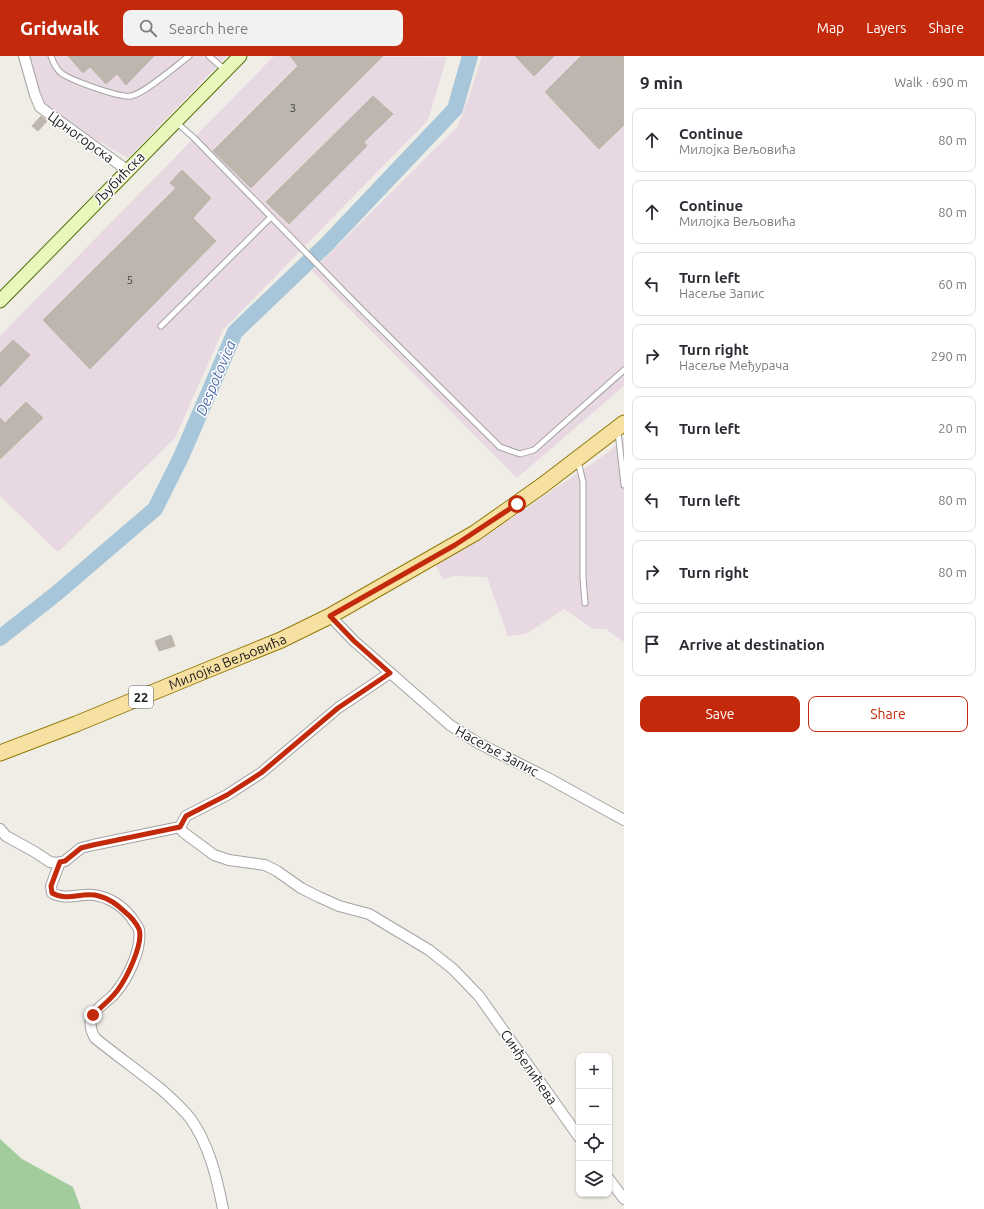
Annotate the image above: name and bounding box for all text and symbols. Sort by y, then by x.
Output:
search box [123,10,403,46]
text: Gridwalk [20,17,99,39]
icon: search [137,17,159,39]
text: Search here [169,20,248,37]
text: Map [817,20,844,36]
text: Layers [866,20,906,36]
text: Share [928,20,964,36]
text: 9 min [640,73,683,92]
text: Walk · 690 m [894,75,968,89]
house number: 3 [290,101,296,114]
street label: Црногорска [45,108,117,166]
text: Continue [679,125,743,142]
icon: ahead [641,129,663,151]
text: 80 m [938,133,967,147]
text: Милојка Вељовића [679,142,796,156]
street label: Љубићска [90,148,148,208]
text: Continue [679,197,743,214]
icon: ahead [641,201,663,223]
text: 80 m [938,205,967,219]
text: Милојка Вељовића [679,214,796,228]
text: Turn left [679,269,740,286]
house number: 5 [127,273,133,286]
icon: left [641,273,663,295]
text: 60 m [938,277,967,291]
text: Насеље Запис [679,286,764,300]
water label: Despotovica [192,338,239,418]
text: Turn right [679,341,749,358]
icon: right [641,345,663,367]
text: 290 m [931,349,967,363]
text: Насеље Међурача [679,358,789,372]
icon: left [641,417,663,439]
text: Turn left [679,420,740,437]
text: 20 m [938,421,967,435]
icon: left [641,489,663,511]
text: Turn left [679,492,740,509]
text: 80 m [938,493,967,507]
route start [508,495,526,513]
icon: right [641,561,663,583]
text: Turn right [679,564,749,581]
text: 80 m [938,565,967,579]
street label: Милојка Вељовића [166,631,289,693]
icon: arrive [641,633,663,655]
text: Arrive at destination [679,636,825,653]
road number: 22 [129,686,153,708]
button: Save [640,696,800,732]
button: Share [808,696,968,732]
street label: Насеље Запис [453,722,542,780]
route end [84,1006,102,1024]
street label: Синђелићева [497,1026,561,1108]
map controls [576,1053,612,1197]
button: + [576,1053,612,1089]
button: − [576,1089,612,1125]
button: locate [576,1125,612,1161]
button: layers [576,1161,612,1197]

